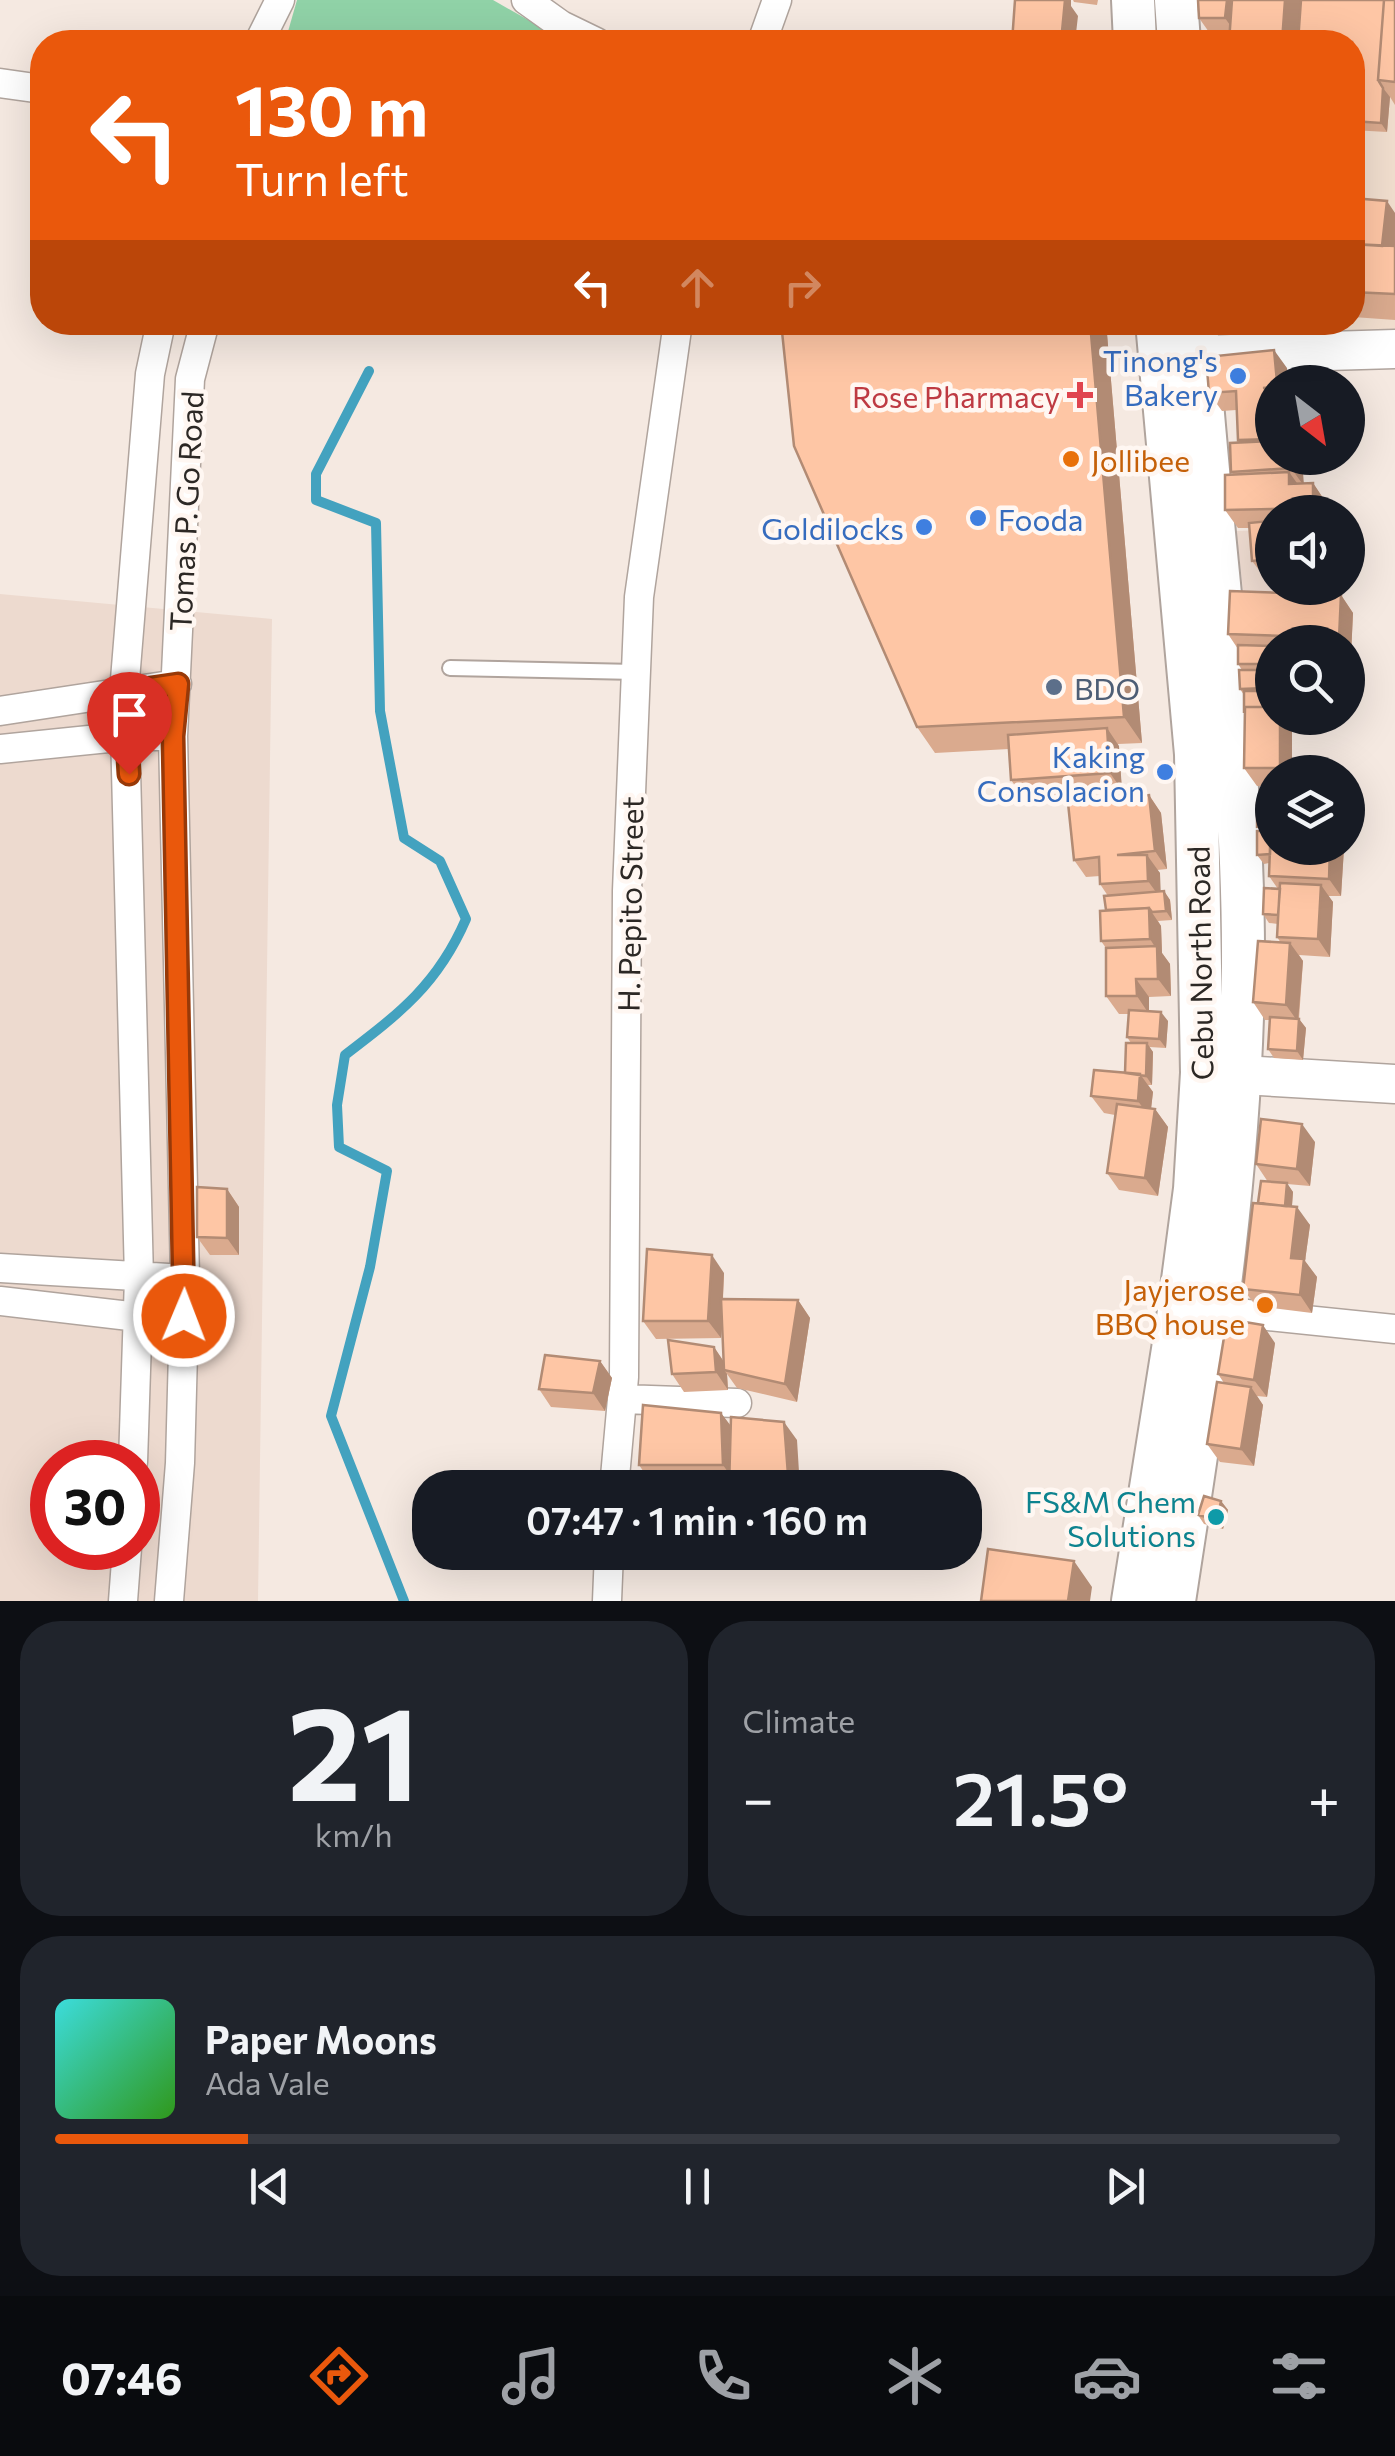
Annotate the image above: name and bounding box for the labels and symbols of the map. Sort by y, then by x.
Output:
place label: Tinong's Bakery [1103,341,1218,412]
marker: Tinong's Bakery [1227,365,1249,387]
north arrow [1255,365,1365,475]
place label: Rose Pharmacy [852,377,1060,414]
marker: Rose Pharmacy [1069,384,1091,406]
street label: Tomas P. Go Road [160,390,210,632]
place label: Jollibee [1091,441,1190,478]
marker: Jollibee [1060,448,1082,470]
place label: Fooda [998,500,1083,537]
marker: Fooda [967,507,989,529]
place label: Goldilocks [761,509,904,546]
marker: Goldilocks [913,516,935,538]
place label: BDO [1074,669,1140,706]
pin [87,672,172,775]
marker: BDO [1043,676,1065,698]
place label: Kaking Consolacion [977,737,1145,808]
marker: Kaking Consolacion [1154,761,1176,783]
street label: H. Pepito Street [609,796,649,1012]
street label: Cebu North Road [1178,845,1220,1081]
position arrow [132,1264,236,1368]
place label: Jayjerose BBQ house [1095,1270,1245,1341]
marker: Jayjerose BBQ house [1254,1294,1276,1316]
speed limit sign: 30 [30,1440,160,1570]
place label: FS&M Chem Solutions [1025,1482,1196,1553]
marker: FS&M Chem Solutions [1205,1506,1227,1528]

